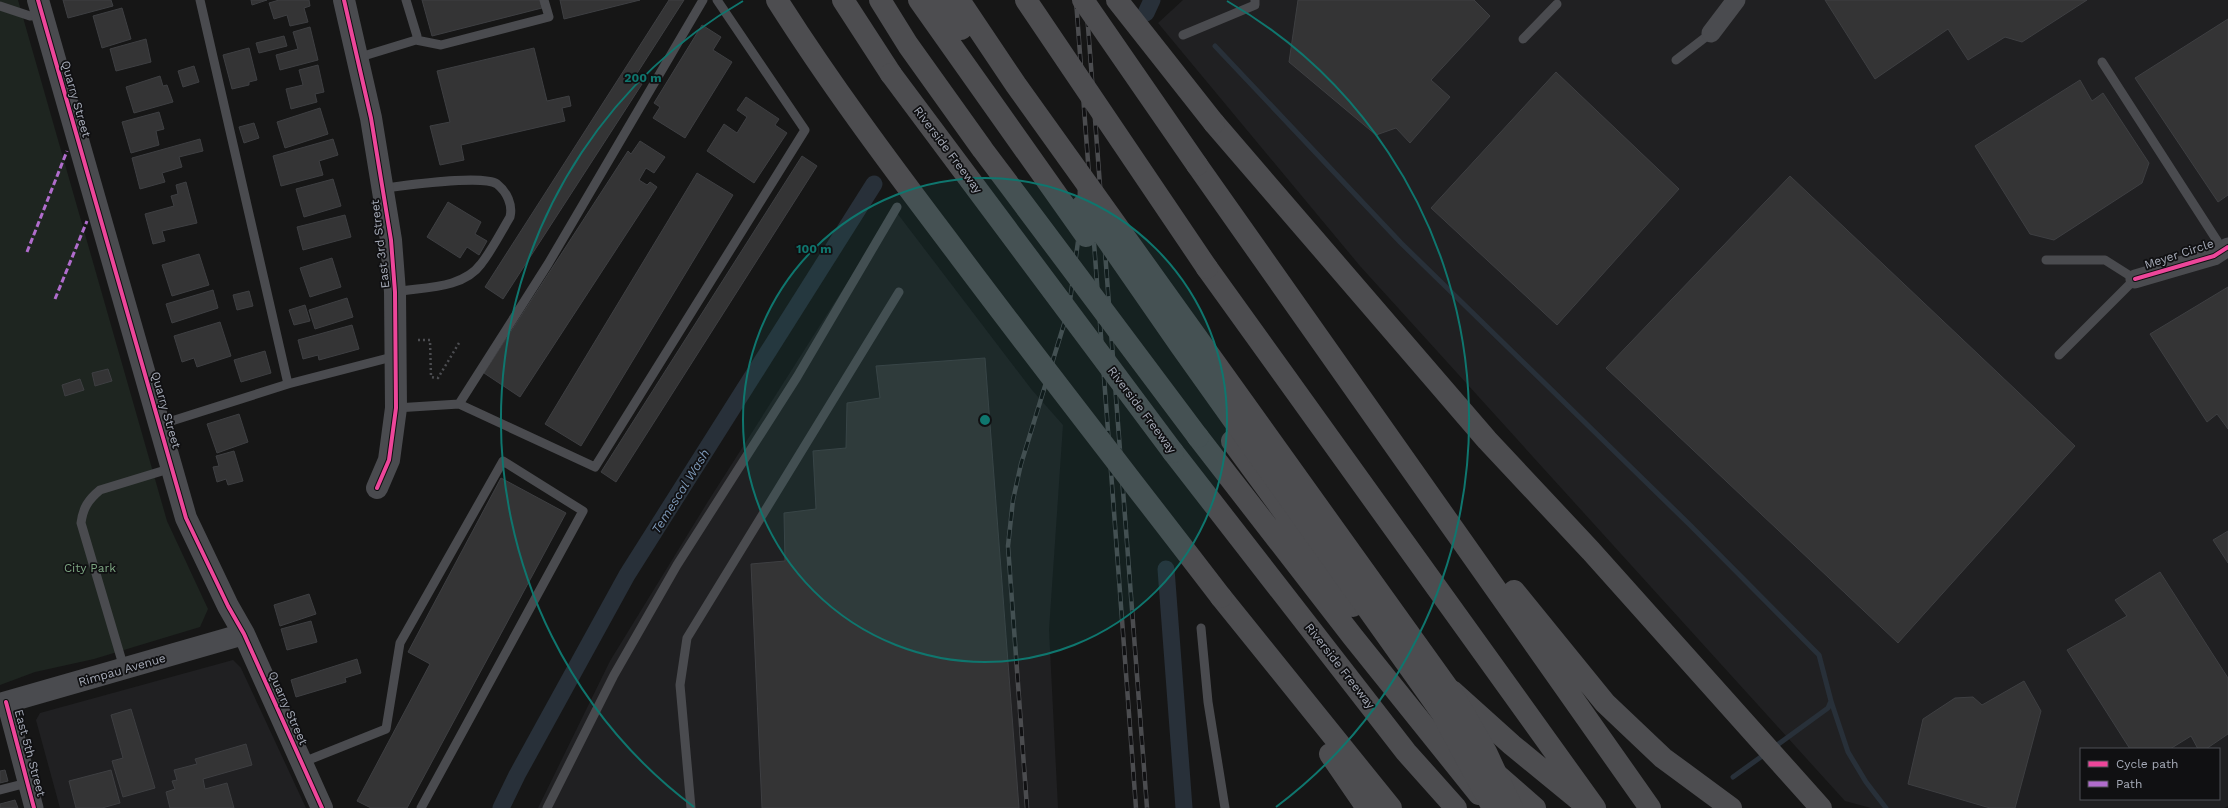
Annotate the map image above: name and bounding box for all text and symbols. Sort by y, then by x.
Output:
street label: Quarry Street [58,59,94,139]
text: 200 m [624,71,662,85]
street label: Riverside Freeway [911,104,986,197]
street label: East 3rd Street [368,199,392,289]
street label: Meyer Circle [2143,236,2216,272]
text: 100 m [796,242,832,256]
street label: Riverside Freeway [1105,364,1180,457]
street label: Quarry Street [148,370,184,450]
centre of rings [978,413,992,427]
water label: Temescal Wash [648,446,713,536]
park label: City Park [64,561,116,575]
street label: Riverside Freeway [1302,620,1378,712]
street label: Rimpau Avenue [77,651,167,689]
street label: Quarry Street [266,669,310,747]
street label: East 5th Street [12,708,48,798]
legend [2080,748,2220,800]
text: Cycle path [2116,757,2178,771]
text: Path [2116,777,2142,791]

